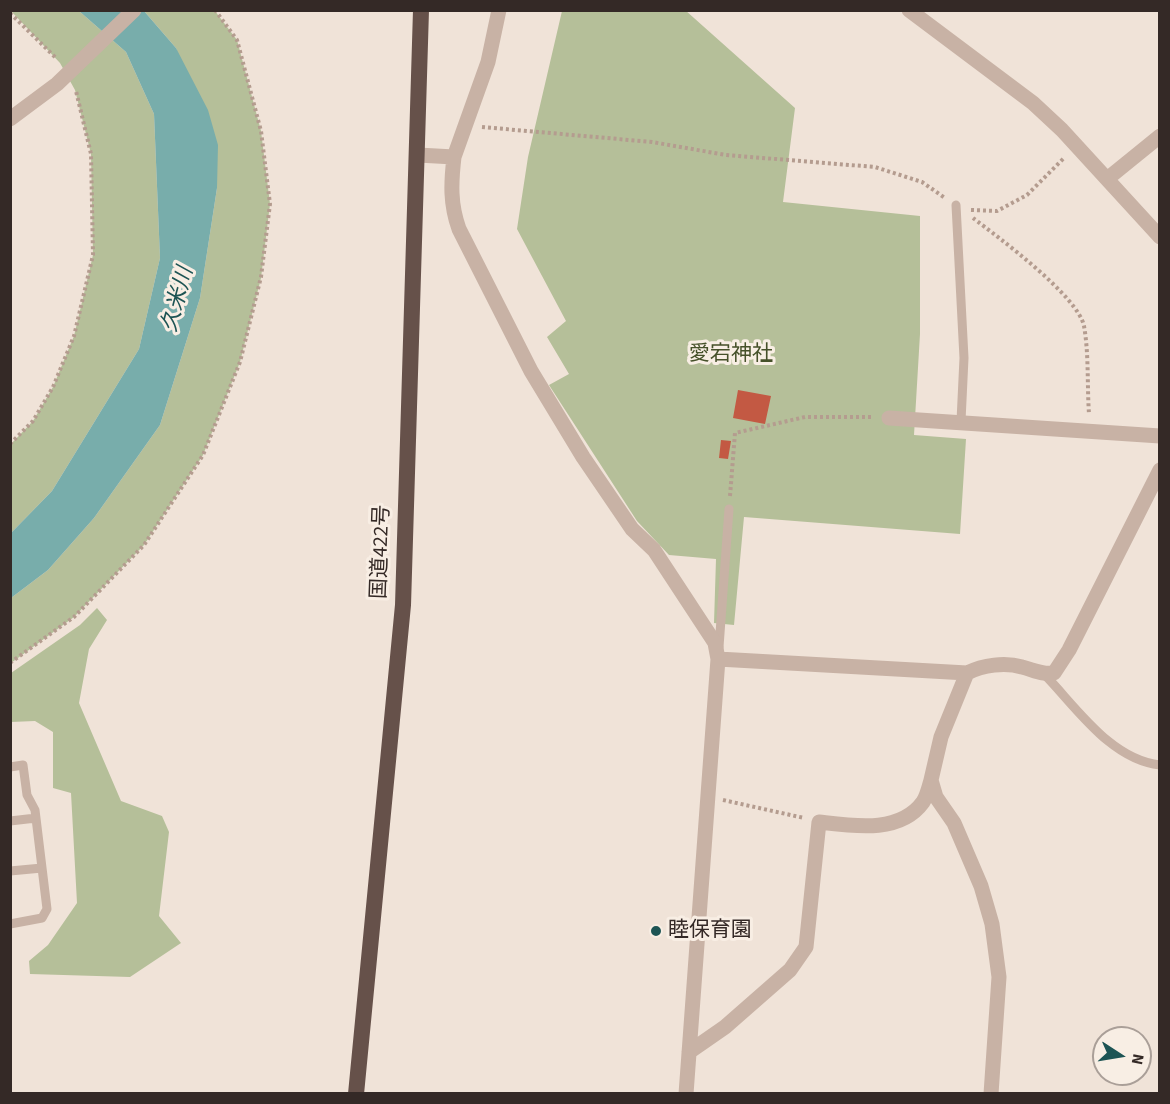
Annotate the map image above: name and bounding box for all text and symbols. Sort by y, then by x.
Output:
water label: 久米川 [158,265,200,335]
park label: 愛宕神社 [689,342,773,368]
street label: 国道422号 [368,504,396,600]
place label: 睦保育園 [668,918,752,944]
marker: 睦保育園 [649,924,663,938]
north arrow [1092,1026,1152,1086]
text: N [1126,1052,1150,1067]

